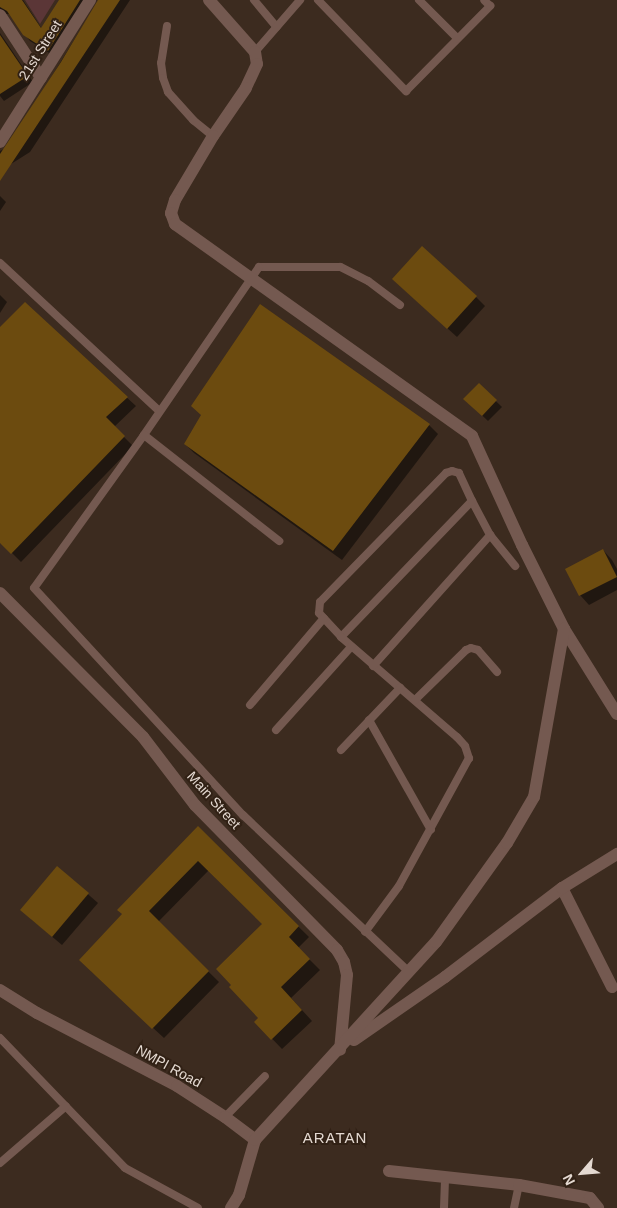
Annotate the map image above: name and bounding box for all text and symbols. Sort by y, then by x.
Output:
street label: 21st Street [15,17,65,83]
street label: Main Street [184,768,244,832]
street label: NMPI Road [133,1041,205,1091]
district label: ARATAN [302,1129,368,1147]
north arrow [557,1148,607,1198]
text: N [559,1172,578,1188]

